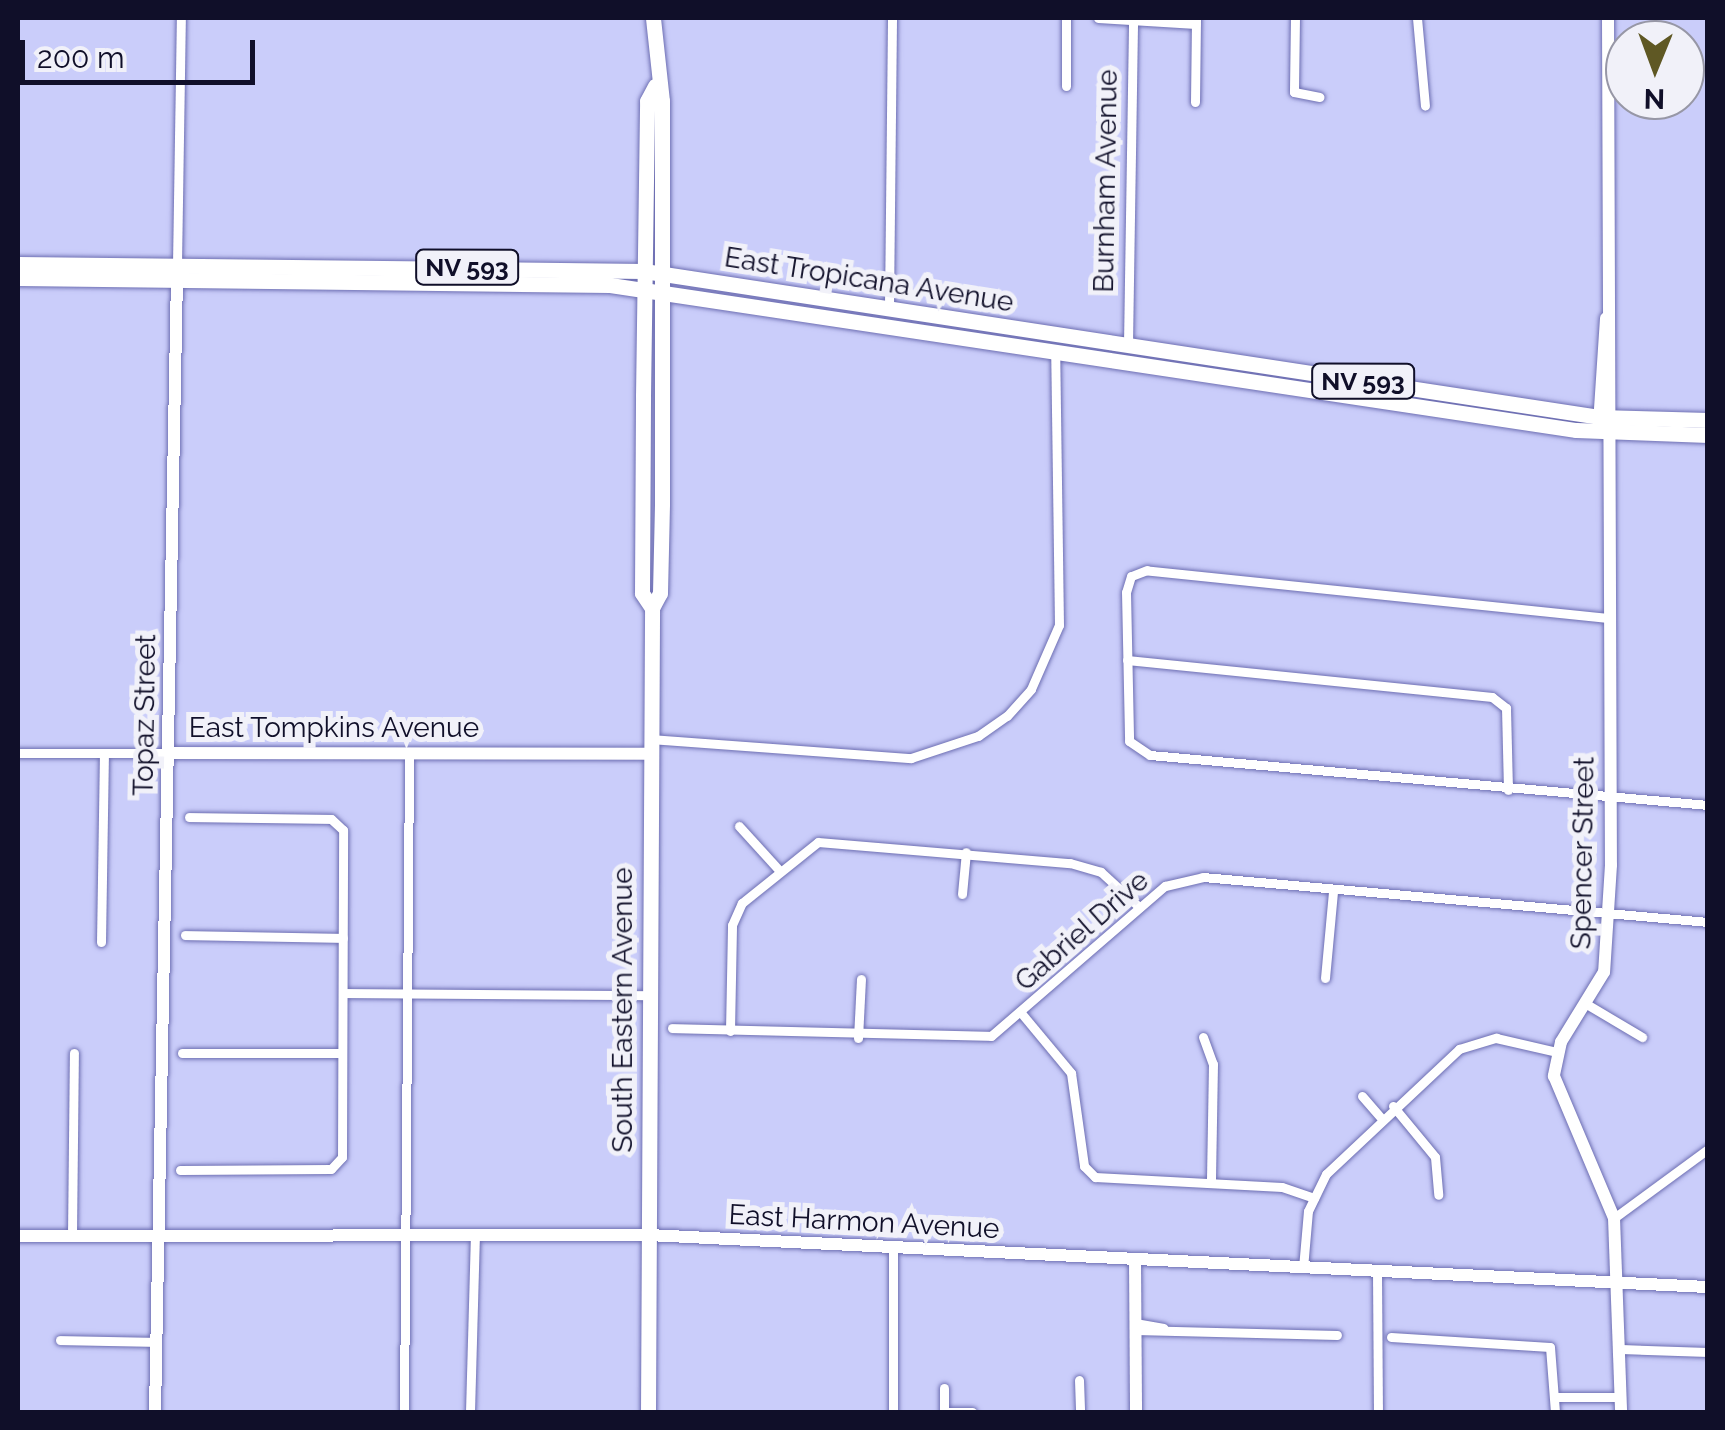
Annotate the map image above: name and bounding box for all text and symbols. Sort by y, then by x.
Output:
scale bar [25,20,260,82]
north arrow [1605,20,1705,120]
text: 200 m [37,40,125,75]
street label: Burnham Avenue [1087,69,1125,293]
text: N [1644,82,1665,115]
street label: East Tropicana Avenue [721,240,1017,320]
road number: NV 593 [414,247,520,287]
road number: NV 593 [1310,361,1416,401]
street label: Topaz Street [127,634,163,796]
street label: East Tompkins Avenue [188,711,480,745]
street label: Spencer Street [1565,756,1601,950]
street label: Gabriel Drive [1008,864,1156,998]
street label: South Eastern Avenue [606,867,640,1153]
street label: East Harmon Avenue [727,1198,1001,1246]

